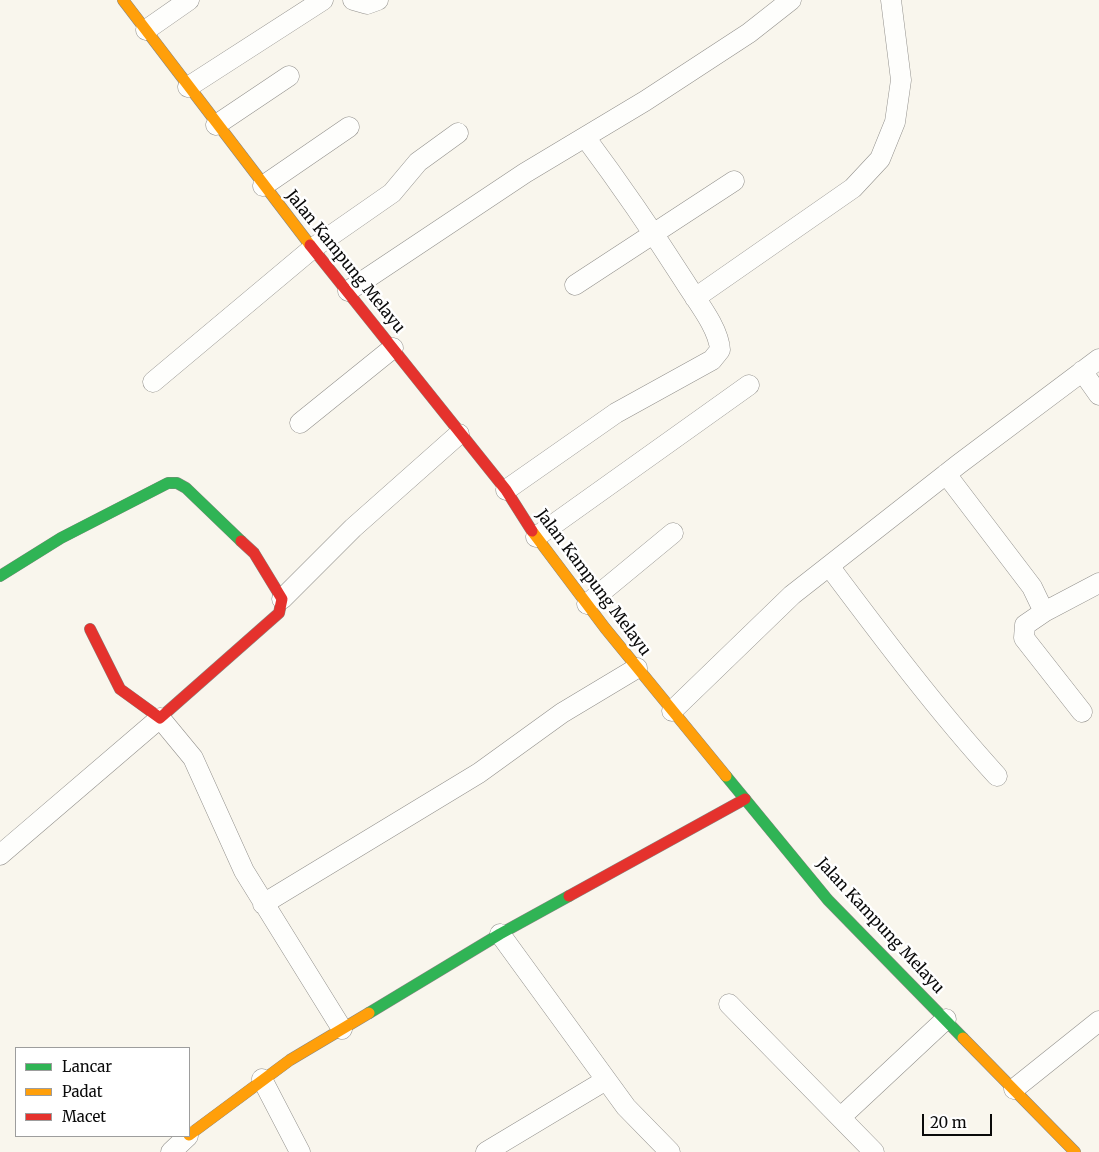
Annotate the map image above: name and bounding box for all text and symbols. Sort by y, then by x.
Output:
street label: Jalan Kampung Melayu [281,187,409,337]
street label: Jalan Kampung Melayu [532,506,654,660]
street label: Jalan Kampung Melayu [812,854,948,998]
legend [15,1047,190,1137]
text: Lancar [62,1057,112,1076]
text: Padat [62,1082,102,1101]
scale bar [924,1104,994,1136]
text: Macet [62,1107,106,1126]
text: 20 m [930,1113,967,1132]

